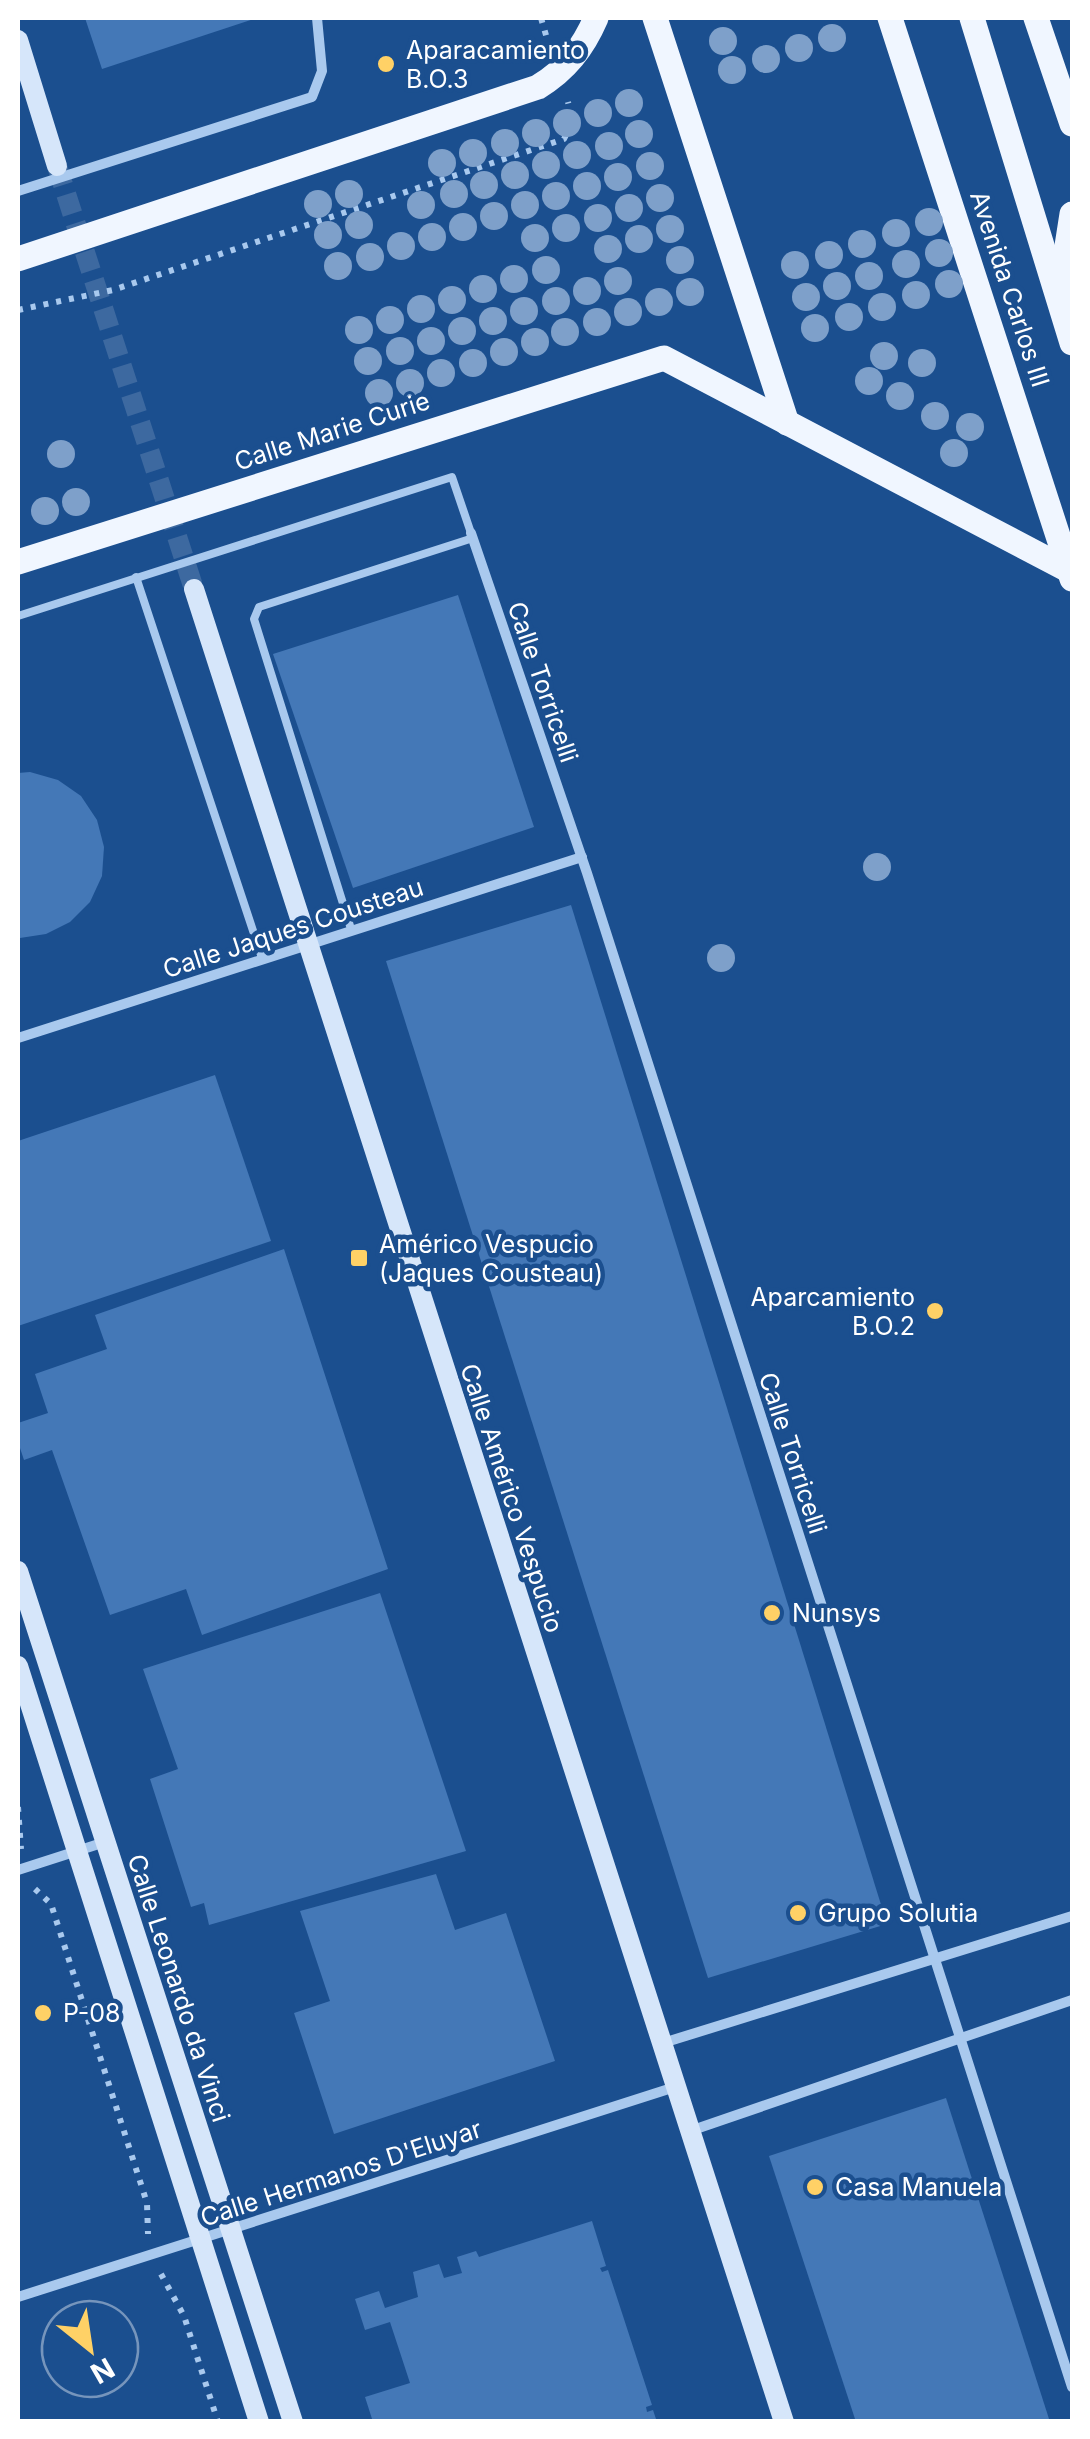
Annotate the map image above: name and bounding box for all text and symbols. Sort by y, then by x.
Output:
place label: Aparacamiento B.O.3 [406,35,585,94]
marker: Aparacamiento B.O.3 [375,53,397,75]
street label: Avenida Carlos III [964,187,1056,391]
street label: Calle Marie Curie [231,385,433,477]
street label: Calle Torricelli [501,598,585,766]
street label: Calle Jaques Cousteau [159,872,427,984]
place label: Américo Vespucio (Jaques Cousteau) [379,1229,603,1288]
marker: Américo Vespucio (Jaques Cousteau) [348,1247,370,1269]
place label: Aparcamiento B.O.2 [750,1282,915,1341]
marker: Aparcamiento B.O.2 [924,1300,946,1322]
street label: Calle Américo Vespucio [454,1360,570,1636]
street label: Calle Torricelli [753,1369,833,1537]
place label: Nunsys [792,1598,881,1628]
marker: Nunsys [761,1602,783,1624]
street label: Calle Leonardo da Vinci [122,1850,236,2126]
place label: Grupo Solutia [818,1898,978,1928]
marker: Grupo Solutia [787,1902,809,1924]
place label: P-08 [63,1998,121,2028]
marker: P-08 [32,2002,54,2024]
street label: Calle Hermanos D'Eluyar [197,2113,485,2233]
place label: Casa Manuela [835,2172,1002,2202]
marker: Casa Manuela [804,2176,826,2198]
north arrow [40,2299,140,2399]
text: N [85,2351,120,2391]

